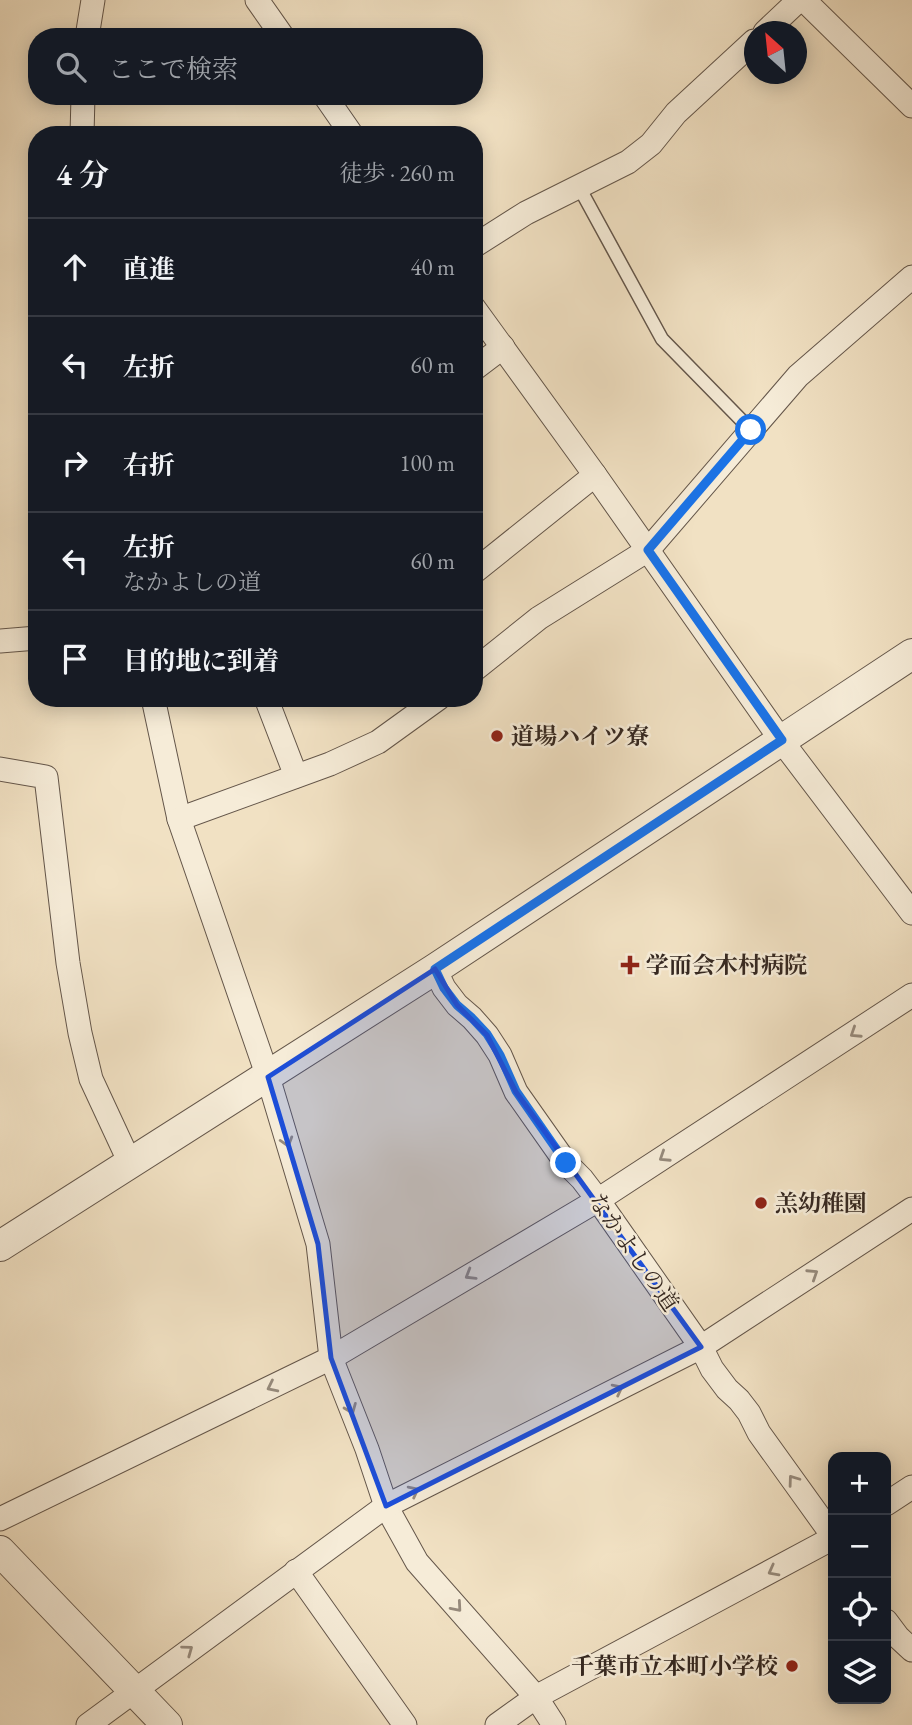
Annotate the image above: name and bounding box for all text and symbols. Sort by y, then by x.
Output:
north arrow [744,21,807,84]
search box [28,28,483,105]
icon: search [52,48,90,86]
text: ここで検索 [108,52,238,86]
text: 4 分 [56,155,109,194]
text: 徒歩 · 260 m [340,158,455,188]
icon: ahead [56,248,94,286]
text: 直進 [123,252,175,286]
text: 40 m [410,252,455,282]
icon: left [56,346,94,384]
text: 左折 [123,350,175,384]
text: 60 m [410,350,455,380]
route start [735,414,766,445]
icon: right [56,444,94,482]
text: 右折 [123,448,175,482]
text: 100 m [399,448,455,478]
text: 左折 [123,530,175,564]
icon: left [56,542,94,580]
text: 60 m [410,546,455,576]
text: なかよしの道 [123,567,261,597]
icon: arrive [56,640,94,678]
text: 目的地に到着 [123,644,279,678]
place label: 道場ハイツ寮 [511,721,649,751]
marker: 道場ハイツ寮 [489,728,505,744]
place label: 学而会木村病院 [646,950,807,980]
marker: 学而会木村病院 [620,955,640,975]
one-way arrow [850,1024,863,1037]
one-way arrow [279,1136,294,1148]
route end [550,1147,581,1178]
one-way arrow [659,1148,672,1161]
street label: なかよしの道 [582,1187,686,1317]
place label: 羔幼稚園 [775,1188,867,1218]
marker: 羔幼稚園 [753,1195,769,1211]
one-way arrow [465,1267,478,1280]
one-way arrow [805,1269,818,1282]
one-way arrow [267,1378,279,1392]
one-way arrow [611,1383,623,1397]
one-way arrow [342,1403,356,1415]
map controls [828,1452,891,1704]
button: + [828,1452,891,1515]
one-way arrow [789,1475,801,1488]
one-way arrow [407,1486,419,1500]
button: − [828,1515,891,1578]
one-way arrow [768,1562,780,1576]
button: locate [828,1578,891,1641]
one-way arrow [449,1599,461,1612]
button: layers [828,1641,891,1704]
one-way arrow [181,1646,193,1658]
place label: 千葉市立本町小学校 [571,1651,778,1681]
marker: 千葉市立本町小学校 [784,1658,800,1674]

